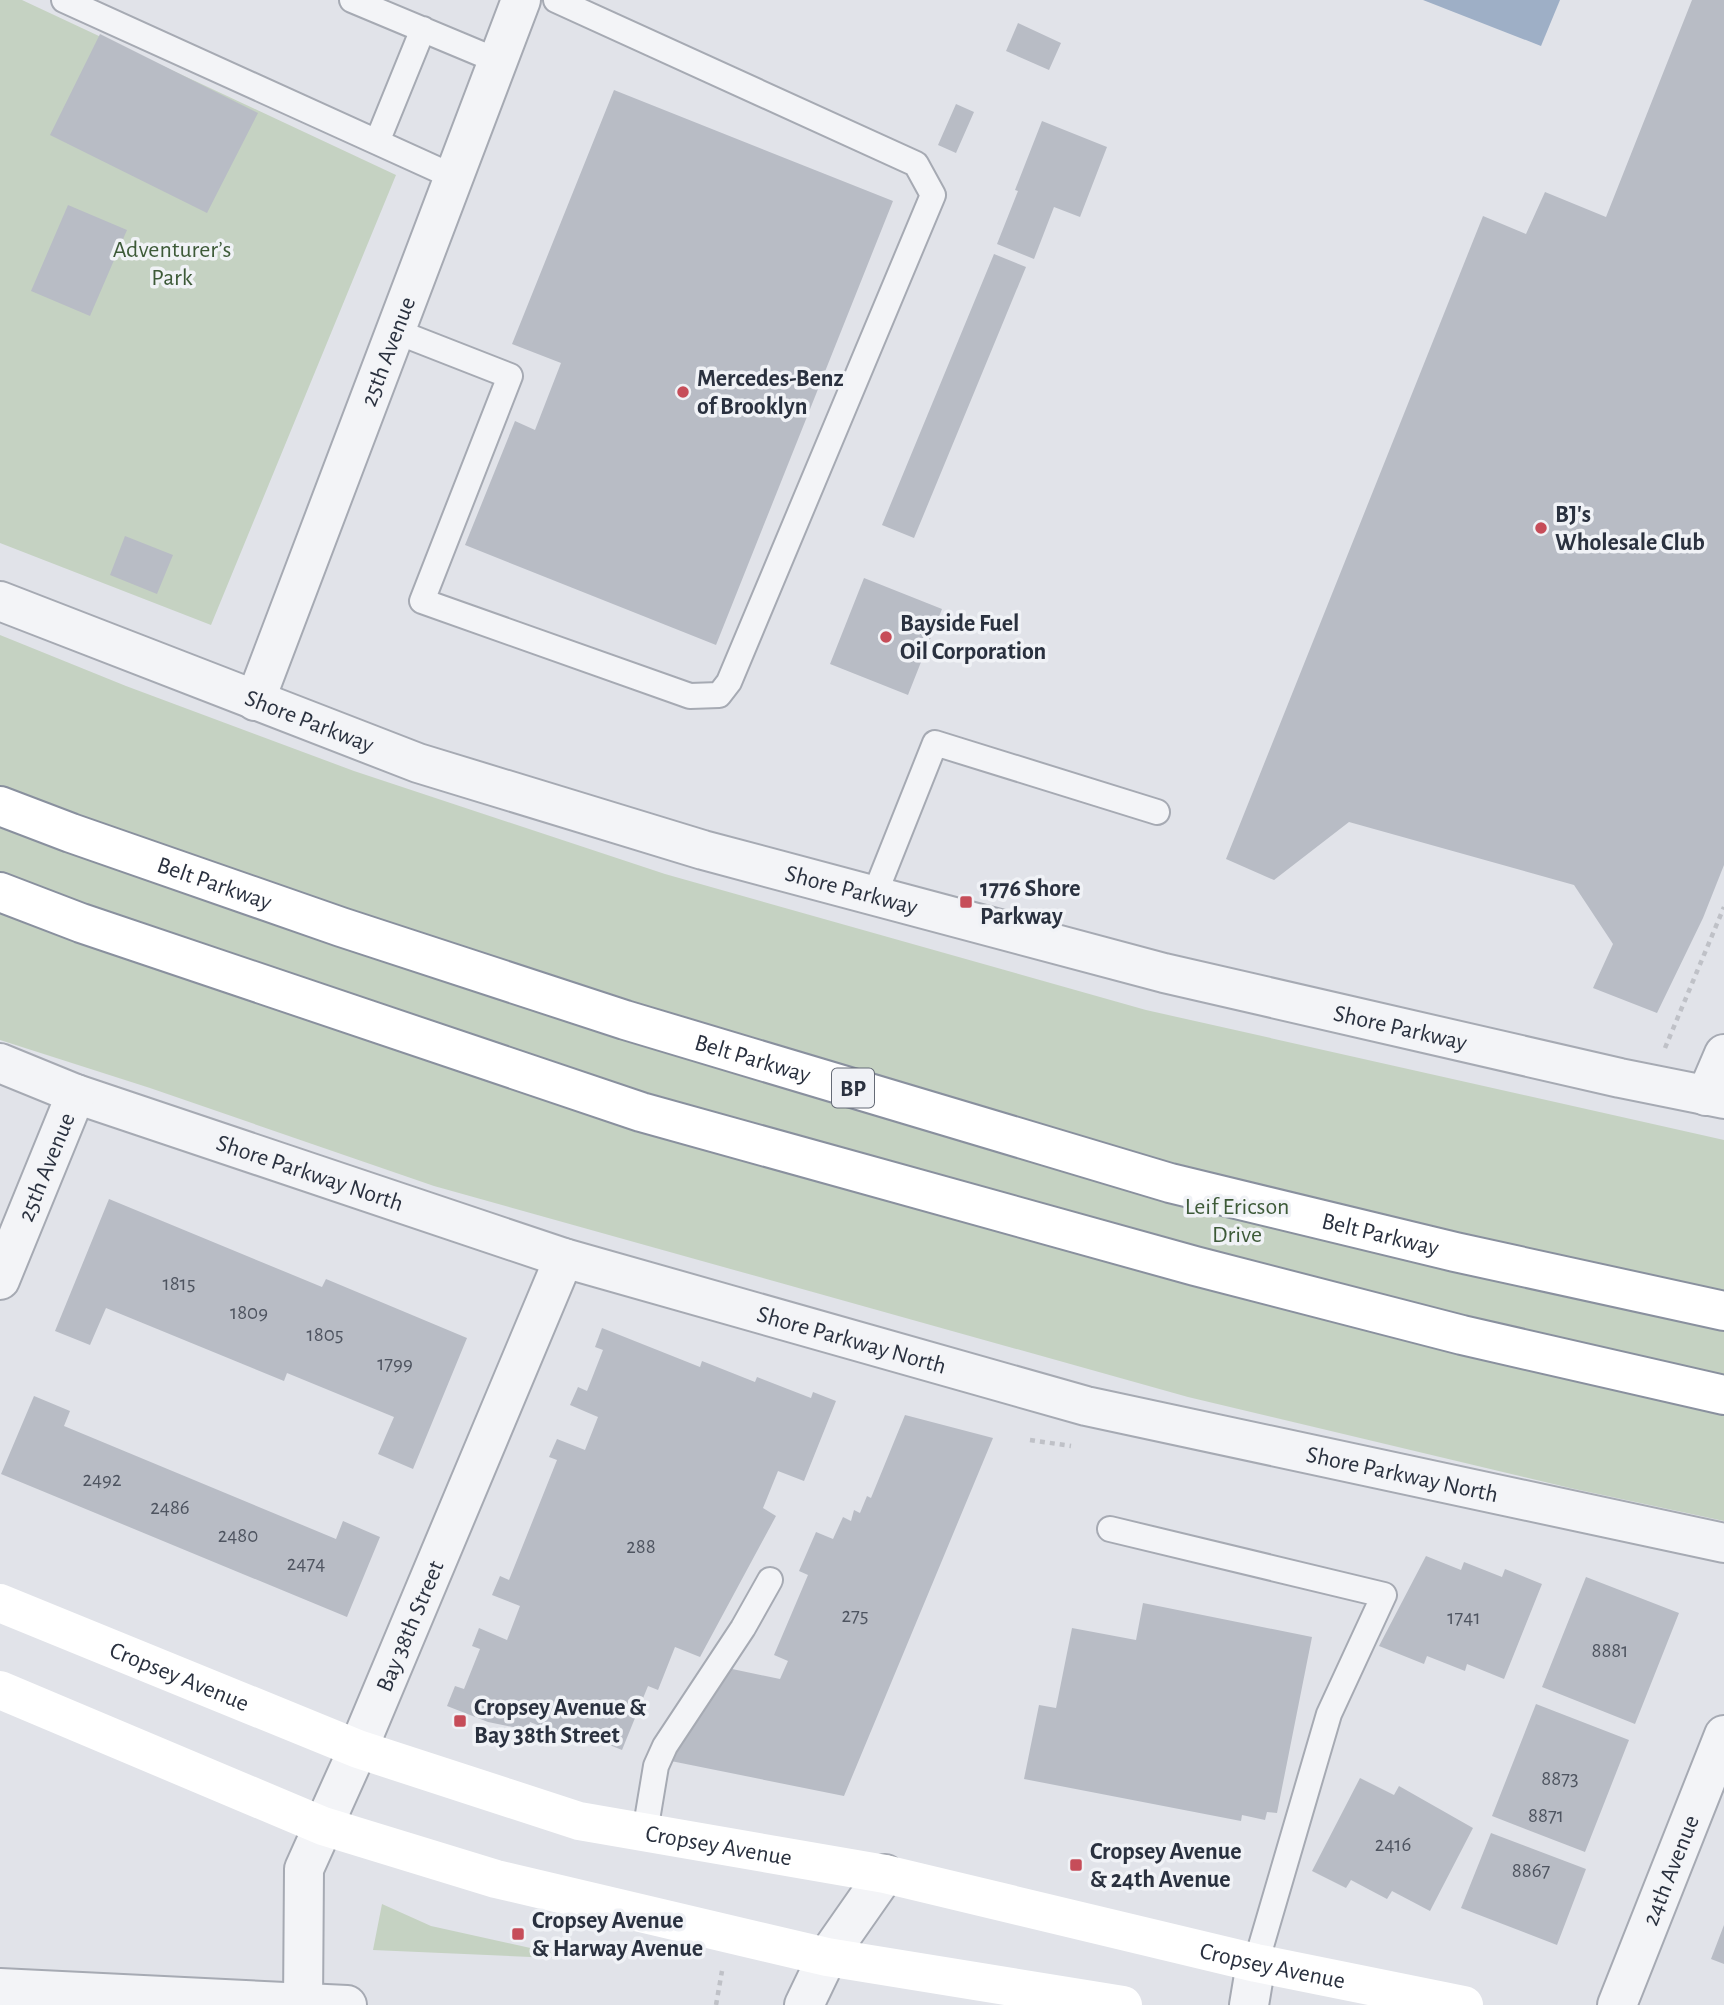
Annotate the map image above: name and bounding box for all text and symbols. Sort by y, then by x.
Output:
park label: Adventurer’s Park [113,238,231,290]
street label: 25th Avenue [357,294,420,410]
place label: Mercedes-Benz of Brooklyn [697,367,844,419]
marker: Mercedes-Benz of Brooklyn [675,384,691,400]
place label: BJ's Wholesale Club [1555,503,1705,555]
marker: BJ's Wholesale Club [1533,520,1549,536]
place label: Bayside Fuel Oil Corporation [900,612,1046,664]
marker: Bayside Fuel Oil Corporation [878,629,894,645]
street label: Shore Parkway [241,686,377,758]
street label: Belt Parkway [154,853,275,915]
street label: Shore Parkway [782,861,920,920]
place label: 1776 Shore Parkway [980,877,1081,929]
marker: 1776 Shore Parkway [958,894,974,910]
street label: Shore Parkway [1331,1001,1469,1055]
street label: Belt Parkway [692,1031,813,1088]
road number: BP [832,1068,874,1107]
street label: 25th Avenue [14,1110,80,1225]
street label: Shore Parkway North [213,1131,406,1216]
park label: Leif Ericson Drive [1185,1195,1289,1247]
street label: Belt Parkway [1319,1209,1441,1261]
house number: 1815 [162,1273,196,1294]
house number: 1809 [230,1302,268,1323]
street label: Shore Parkway North [754,1302,949,1379]
house number: 1805 [306,1324,344,1345]
house number: 1799 [377,1353,413,1374]
street label: Shore Parkway North [1304,1443,1500,1507]
house number: 2492 [82,1469,122,1490]
house number: 2486 [150,1497,190,1518]
house number: 2480 [218,1525,258,1546]
house number: 288 [626,1536,656,1557]
house number: 2474 [287,1553,325,1574]
street label: Bay 38th Street [372,1557,449,1695]
house number: 275 [841,1605,869,1626]
house number: 1741 [1447,1607,1481,1628]
street label: Cropsey Avenue [106,1638,252,1716]
house number: 8881 [1591,1640,1629,1661]
place label: Cropsey Avenue & Bay 38th Street [474,1696,646,1748]
marker: Cropsey Avenue & Bay 38th Street [452,1713,468,1729]
house number: 8873 [1541,1768,1579,1789]
house number: 8871 [1528,1805,1564,1826]
street label: 24th Avenue [1639,1812,1704,1929]
street label: Cropsey Avenue [644,1822,794,1871]
house number: 2416 [1375,1834,1411,1855]
place label: Cropsey Avenue & 24th Avenue [1090,1840,1242,1892]
marker: Cropsey Avenue & 24th Avenue [1068,1857,1084,1873]
house number: 8867 [1512,1860,1551,1881]
place label: Cropsey Avenue & Harway Avenue [532,1909,703,1961]
marker: Cropsey Avenue & Harway Avenue [510,1926,526,1942]
street label: Cropsey Avenue [1197,1939,1347,1994]

